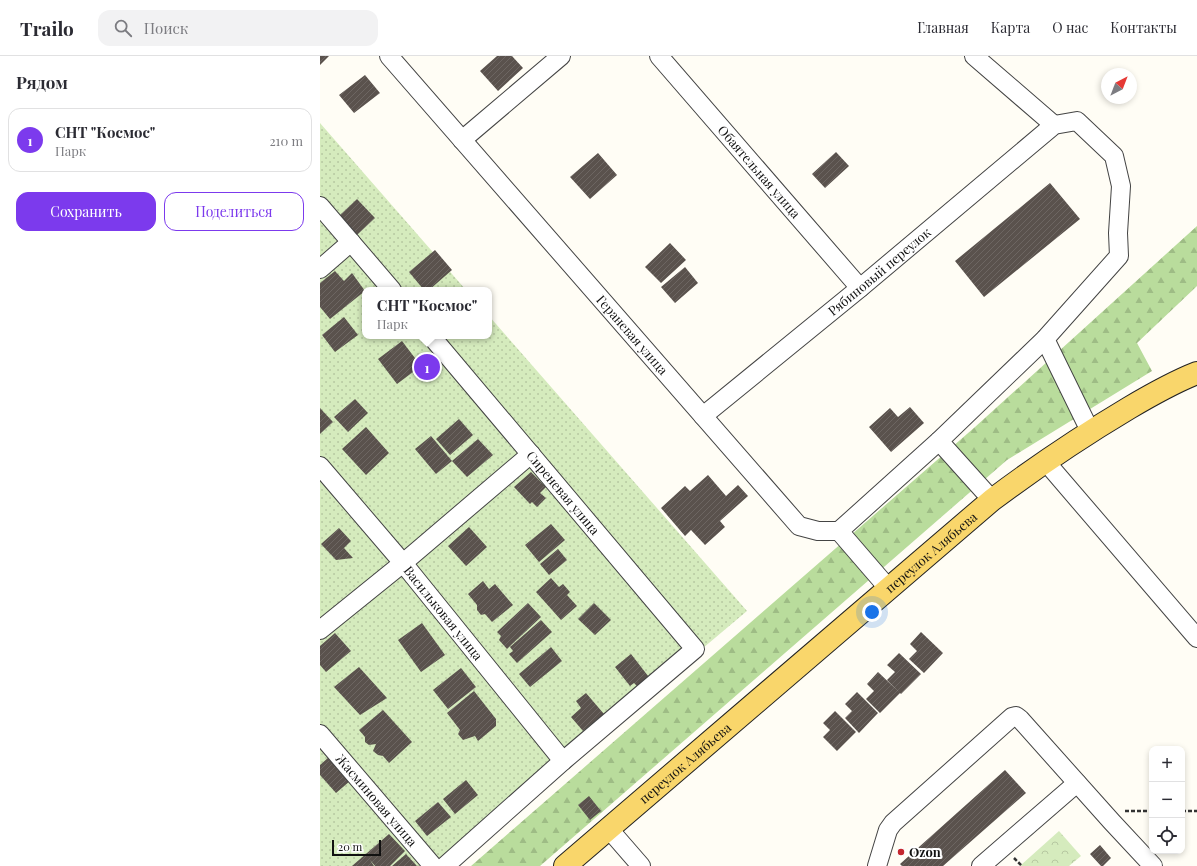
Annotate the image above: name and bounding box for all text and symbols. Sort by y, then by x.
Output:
search box [98,10,378,46]
text: Trailo [20,15,74,41]
icon: search [112,17,134,39]
text: Поиск [144,18,188,38]
text: Главная [917,18,969,37]
text: Карта [991,18,1030,37]
text: О нас [1052,18,1088,37]
text: Контакты [1110,18,1177,37]
north arrow [1101,68,1137,104]
text: Рядом [16,71,68,93]
street label: Обаятельная улица [715,121,805,222]
text: СНТ "Космос" [55,122,155,142]
text: 1 [28,132,32,149]
text: 210 m [269,132,303,149]
text: Парк [55,142,86,159]
button: Сохранить [16,192,156,231]
button: Поделиться [164,192,304,231]
street label: Рябиновый переулок [824,223,934,319]
popup [362,287,492,339]
street label: Гераневая улица [593,291,672,378]
text: СНТ "Космос" [377,295,477,315]
text: Парк [377,315,408,332]
pin: 1 [414,352,440,382]
street label: Сиреневая улица [523,447,604,538]
street label: переулок Алябьева [881,508,980,596]
street label: Васильковая улица [401,562,487,664]
your location [862,602,882,622]
street label: переулок Алябьева [635,718,734,807]
map controls [1149,746,1185,854]
button: + [1149,746,1185,782]
street label: Жасминовая улица [332,750,422,850]
button: − [1149,782,1185,818]
button: locate [1149,818,1185,854]
scale bar [332,838,381,857]
text: 20 m [338,839,362,854]
place label: Ozon [909,843,941,860]
marker: Ozon [896,847,906,857]

